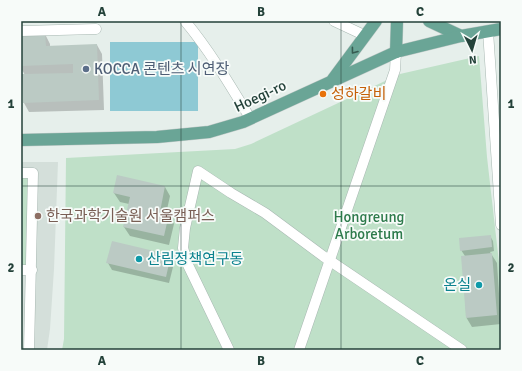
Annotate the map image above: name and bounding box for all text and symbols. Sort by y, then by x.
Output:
text: A [98,4,107,20]
text: B [257,4,265,20]
text: C [416,4,424,20]
north arrow [452,30,492,70]
one-way arrow [352,47,359,54]
text: N [468,53,477,66]
place label: KOCCA 콘텐츠 시연장 [94,60,229,78]
marker: KOCCA 콘텐츠 시연장 [81,64,91,74]
street label: Hoegi-ro [231,76,289,116]
place label: 성하갈비 [331,85,386,103]
marker: 성하갈비 [318,89,328,99]
text: 1 [7,96,15,112]
text: 1 [507,96,515,112]
place label: 한국과학기술원 서울캠퍼스 [46,207,215,225]
park label: Hongreung Arboretum [333,208,405,243]
marker: 한국과학기술원 서울캠퍼스 [33,211,43,221]
place label: 산림정책연구동 [147,250,244,268]
marker: 산림정책연구동 [134,254,144,264]
text: 2 [7,260,15,276]
text: 2 [507,260,515,276]
place label: 온실 [443,276,471,294]
marker: 온실 [474,280,484,290]
text: A [98,353,107,369]
text: B [257,353,265,369]
text: C [416,353,424,369]

